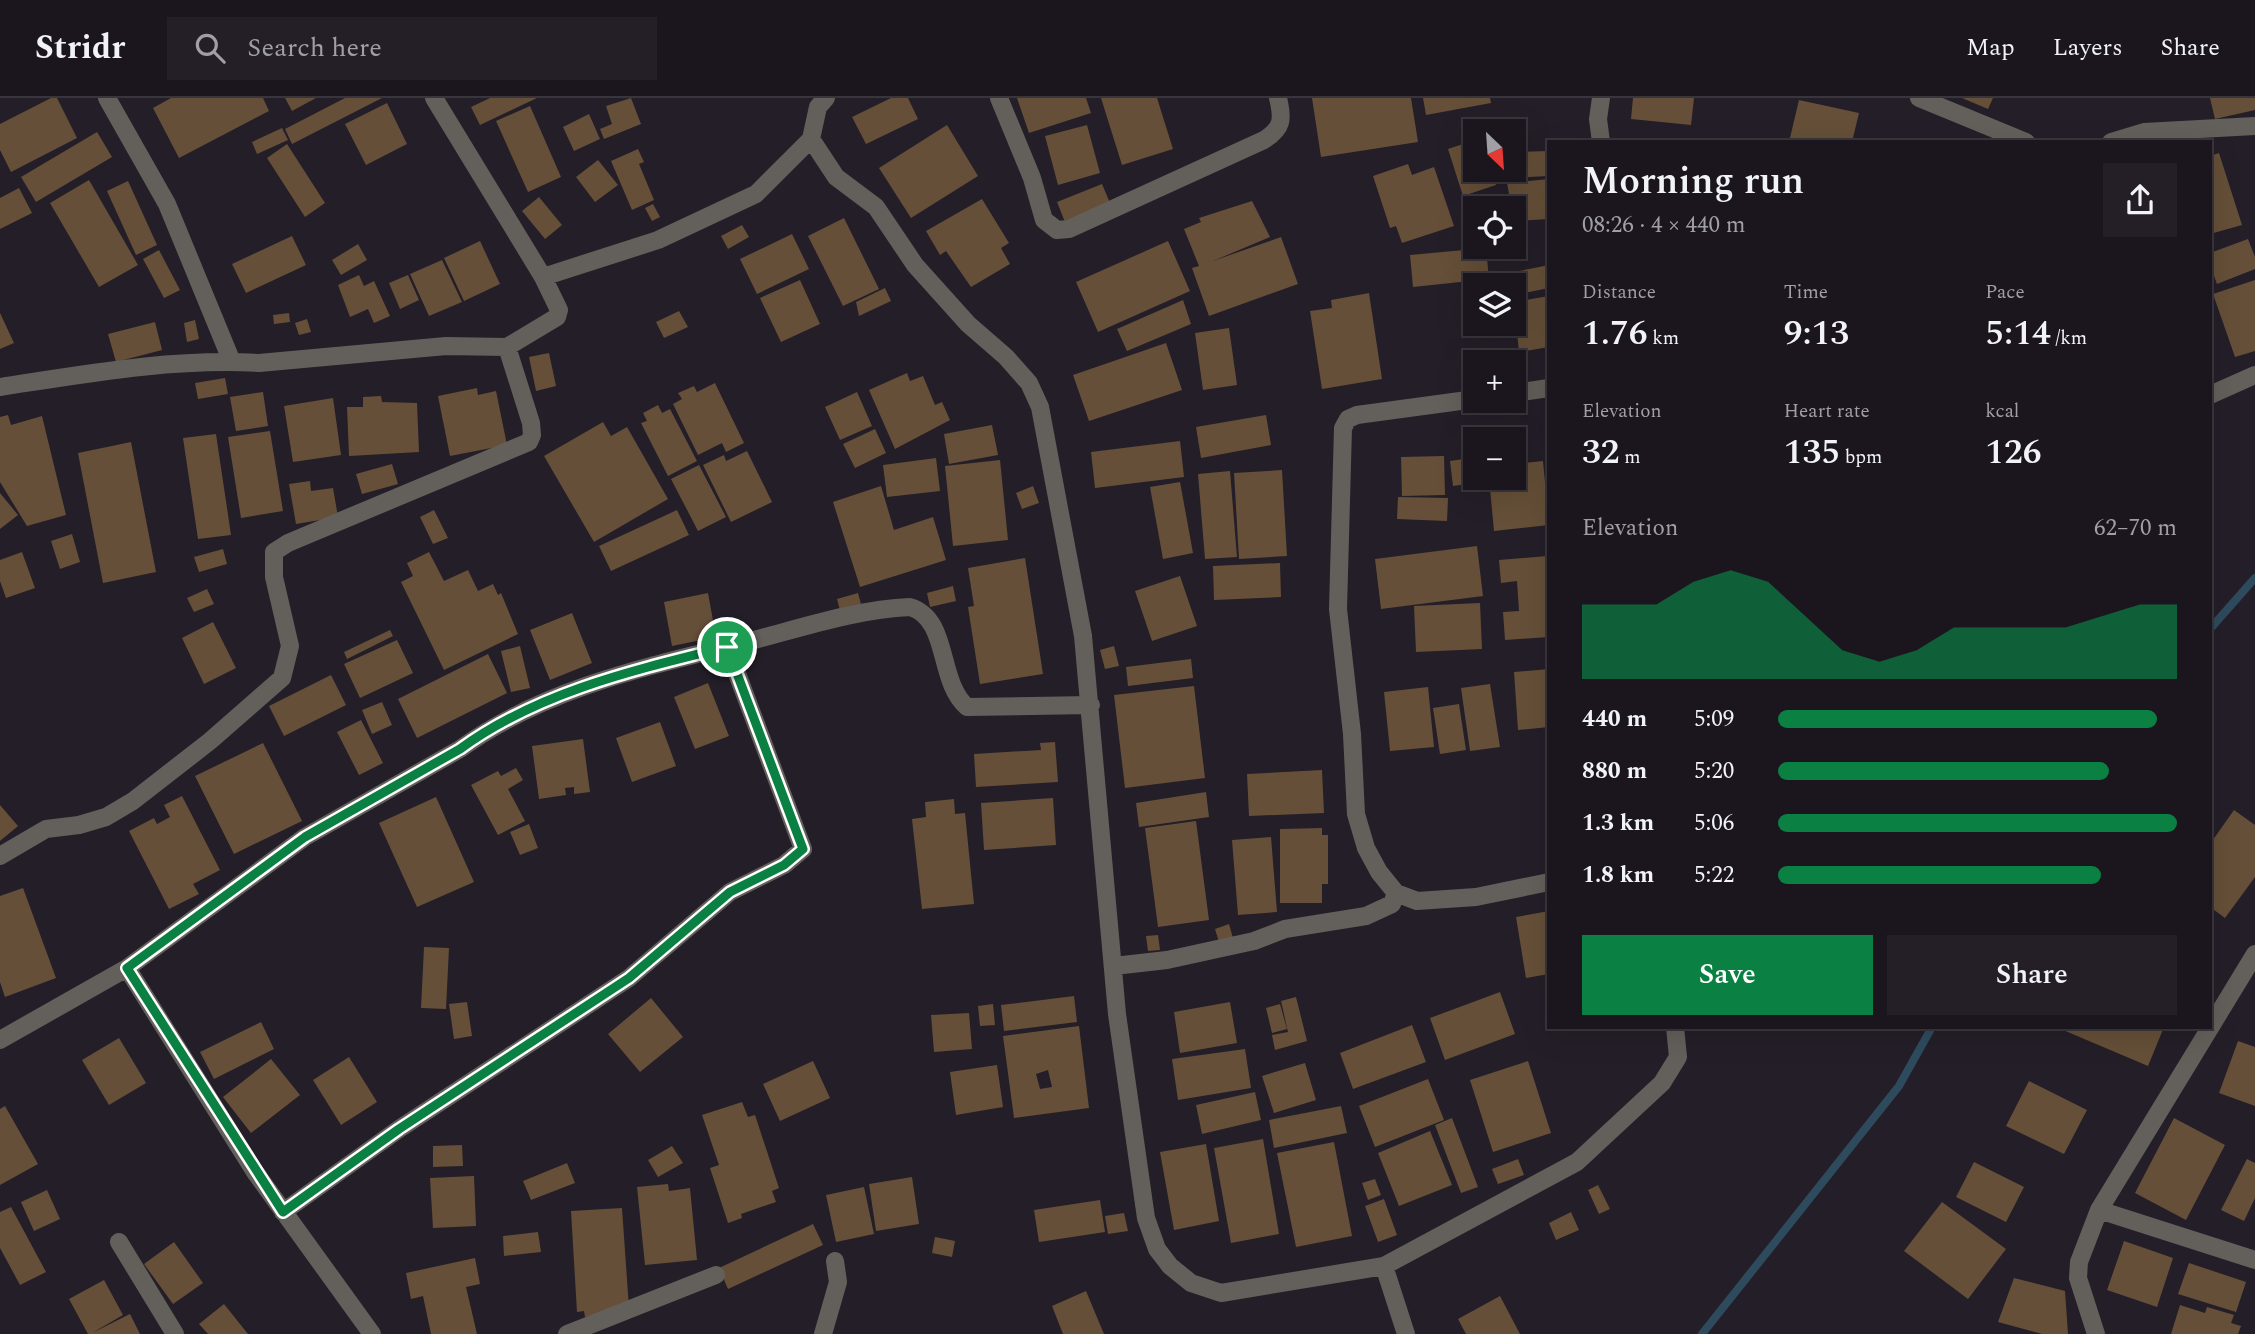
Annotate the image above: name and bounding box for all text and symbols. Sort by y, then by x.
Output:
search box [167,17,657,80]
text: Stridr [35,23,125,73]
text: Search here [247,28,382,68]
icon: search [191,29,229,67]
text: Map [1966,30,2015,66]
text: Layers [2053,30,2123,66]
text: Share [2161,30,2220,66]
north arrow [1463,119,1526,182]
map controls [1463,119,1526,490]
text: Morning run [1582,153,1804,211]
button: share [2103,163,2177,237]
button: locate [1463,196,1526,259]
text: 08:26 · 4 × 440 m [1582,208,1746,243]
button: layers [1463,273,1526,336]
text: Distance [1582,278,1656,307]
text: Time [1784,278,1828,307]
text: Pace [1985,278,2025,307]
text: 1.76 [1582,307,1647,360]
text: 9:13 [1784,307,1849,360]
text: 5:14 [1985,307,2051,360]
text: km [1647,324,1679,353]
text: /km [2051,324,2087,353]
button: + [1463,350,1526,413]
text: Elevation [1582,397,1662,426]
text: Heart rate [1784,397,1870,426]
text: kcal [1985,397,2019,426]
text: 32 [1582,426,1620,479]
text: 135 [1784,426,1840,479]
text: 126 [1985,426,2042,479]
button: − [1463,427,1526,490]
text: m [1620,443,1641,472]
text: bpm [1840,443,1882,472]
text: Elevation [1582,511,1678,546]
text: 62–70 m [2094,511,2177,546]
pin [697,617,757,677]
icon: arrive [708,628,746,666]
text: 440 m [1582,702,1647,737]
text: 5:09 [1694,702,1734,737]
text: 880 m [1582,754,1647,789]
text: 5:20 [1694,754,1734,789]
text: 1.3 km [1582,806,1654,841]
text: 5:06 [1694,806,1734,841]
text: 1.8 km [1582,858,1654,893]
text: 5:22 [1694,858,1734,893]
button: Save [1582,935,1873,1015]
button: Share [1887,935,2177,1015]

